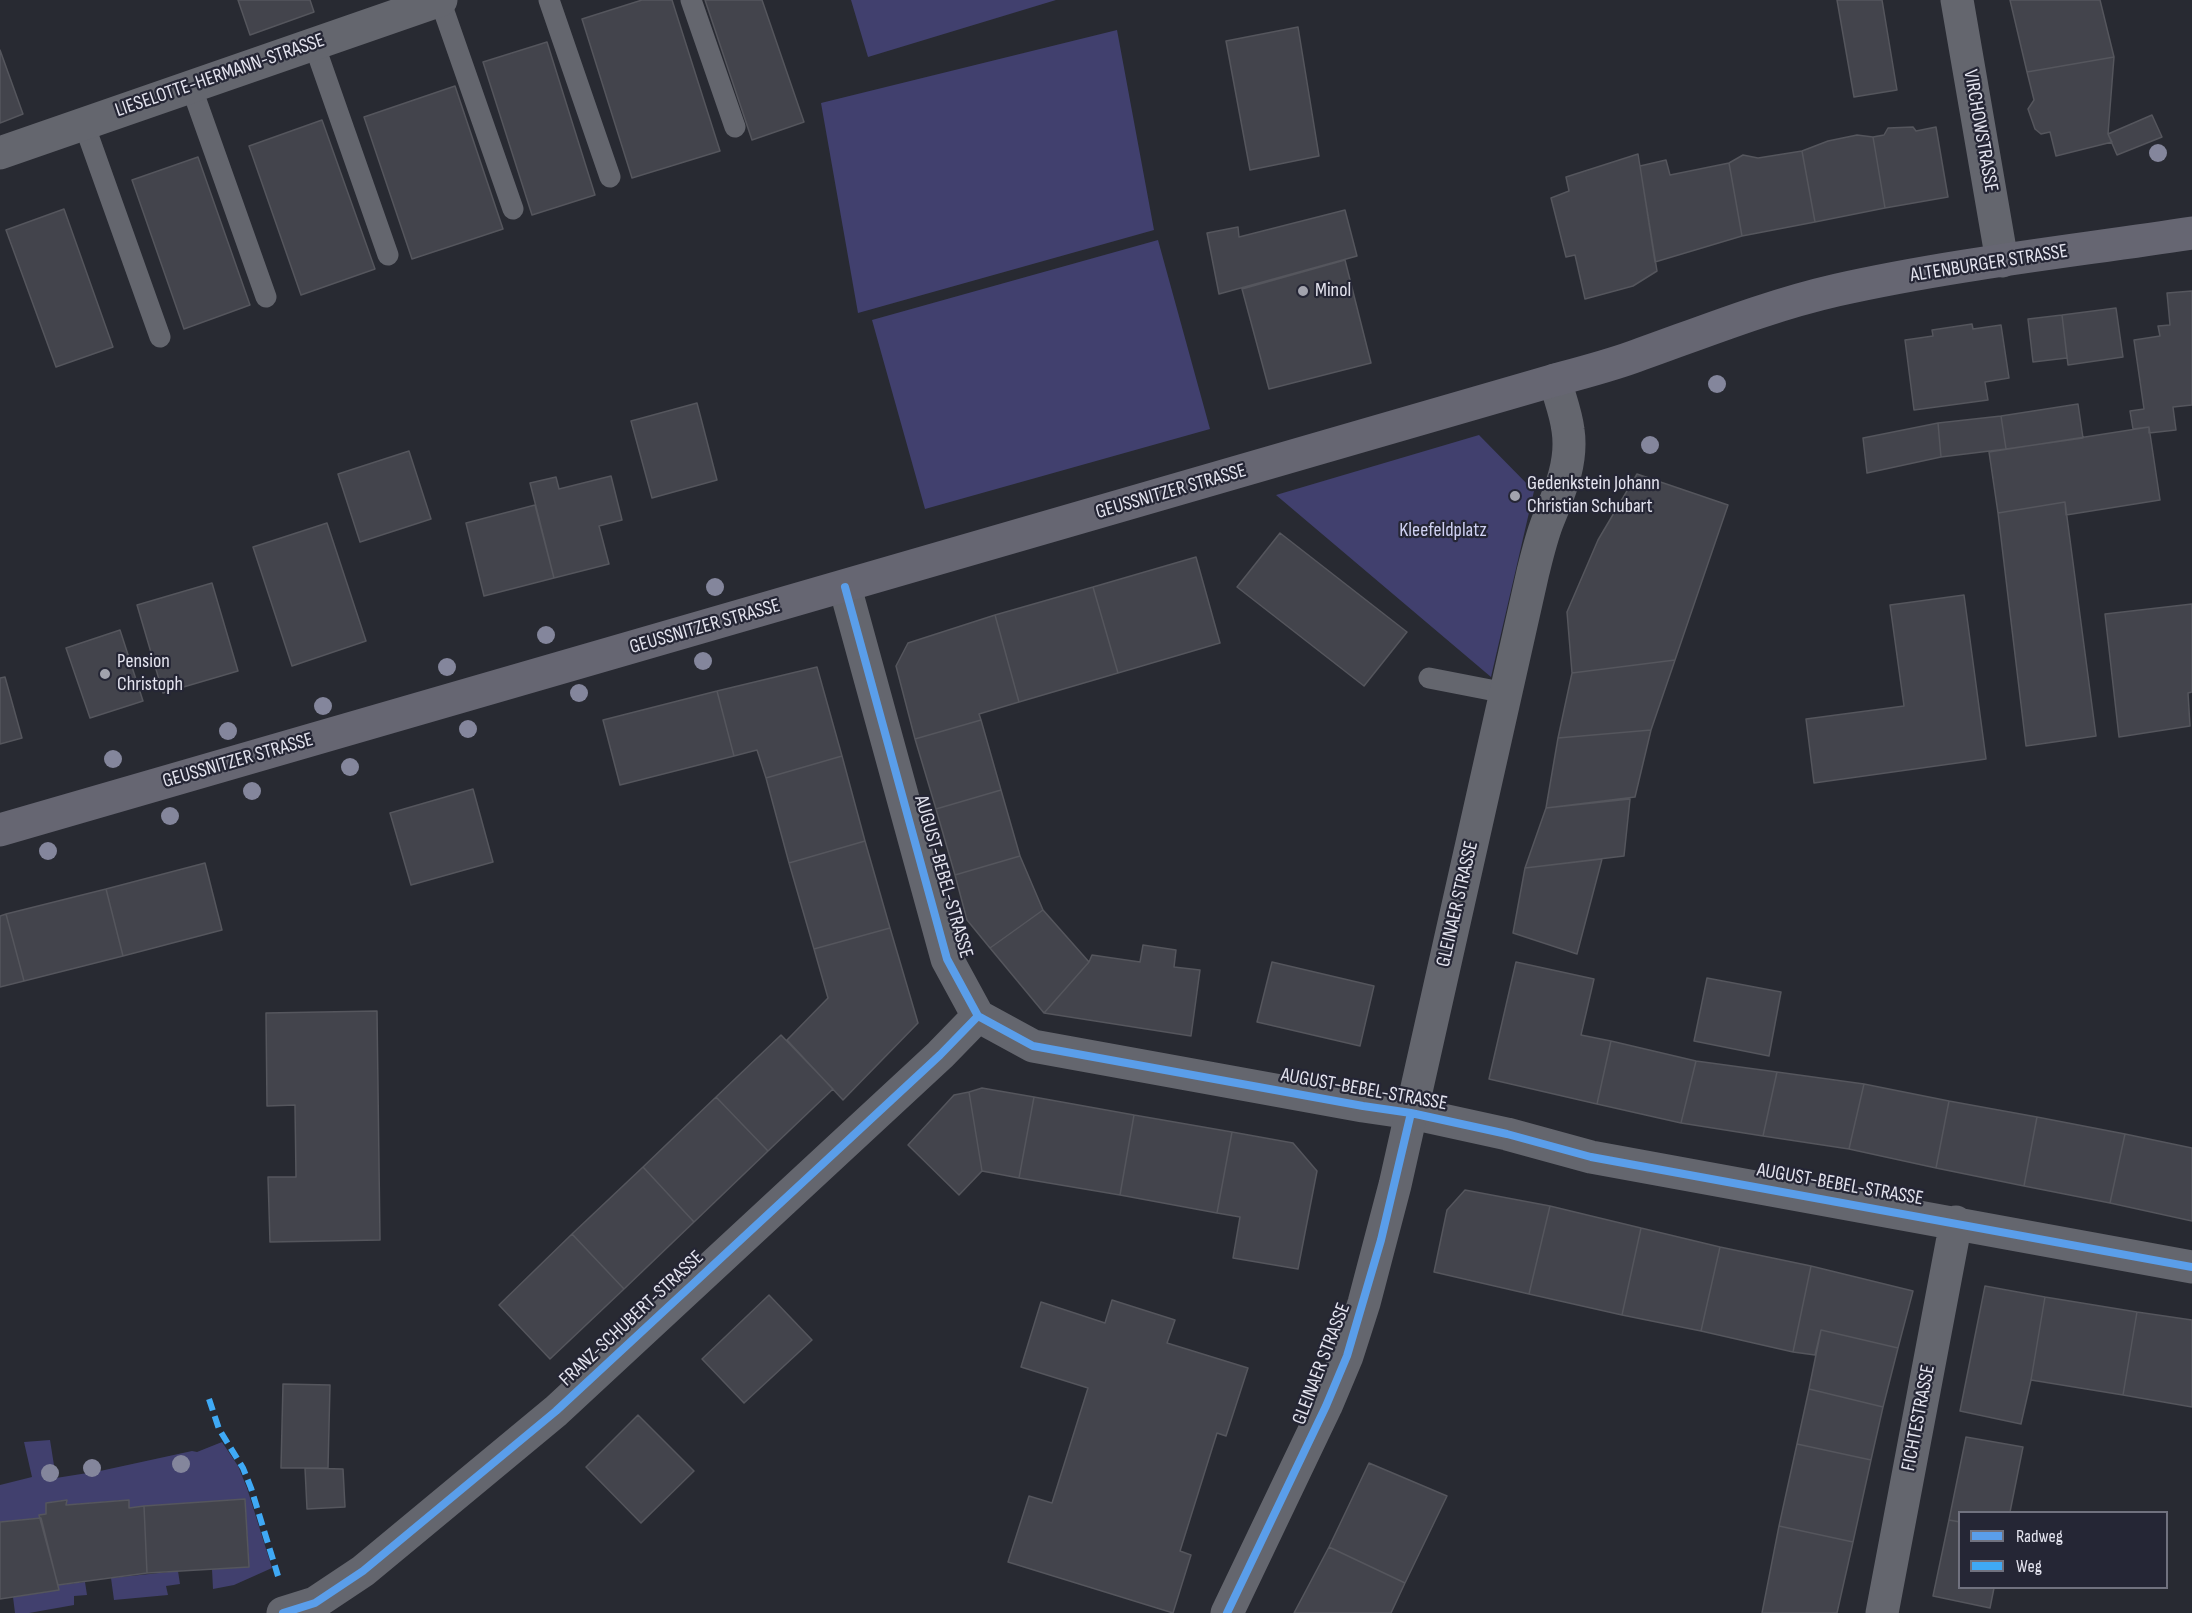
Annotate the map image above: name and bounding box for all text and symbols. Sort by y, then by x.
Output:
street label: LIESELOTTE-HERMANN-STRASSE [112,29,328,123]
street label: VIRCHOWSTRASSE [1957,68,2003,194]
street label: ALTENBURGER STRASSE [1909,240,2069,288]
place label: Minol [1315,279,1351,303]
marker: Minol [1296,284,1310,298]
street label: GEUSSNITZER STRASSE [1093,459,1249,525]
place label: Gedenkstein Johann Christian Schubart [1527,472,1660,519]
marker: Gedenkstein Johann Christian Schubart [1508,489,1522,503]
park label: Kleefeldplatz [1399,519,1487,543]
street label: GEUSSNITZER STRASSE [627,594,783,660]
place label: Pension Christoph [117,650,183,697]
marker: Pension Christoph [98,667,112,681]
street label: GEUSSNITZER STRASSE [160,728,316,794]
street label: AUGUST-BEBEL-STRASSE [908,793,978,961]
street label: GLEINAER STRASSE [1432,839,1484,969]
street label: AUGUST-BEBEL-STRASSE [1279,1064,1449,1116]
street label: AUGUST-BEBEL-STRASSE [1755,1159,1925,1211]
street label: FRANZ-SCHUBERT-STRASSE [555,1246,709,1392]
street label: GLEINAER STRASSE [1288,1300,1356,1428]
street label: FICHTESTRASSE [1897,1363,1941,1473]
legend [1958,1511,2168,1589]
text: Radweg [2016,1526,2063,1547]
text: Weg [2016,1556,2042,1577]

